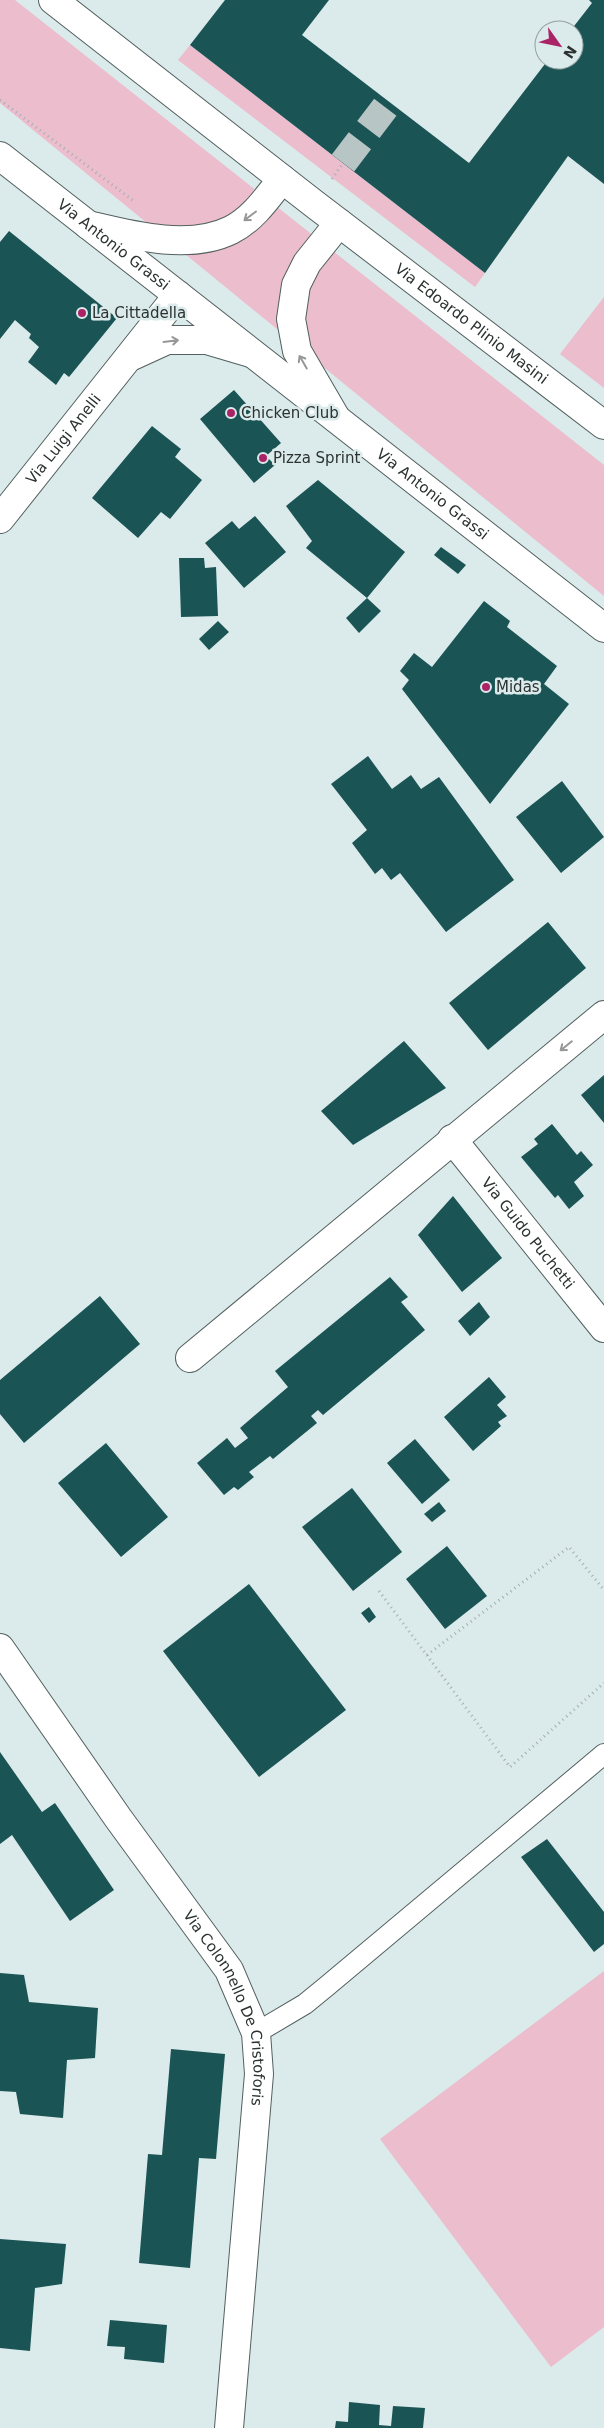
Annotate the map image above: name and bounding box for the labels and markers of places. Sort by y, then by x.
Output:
place label: La Cittadella [92,304,186,322]
marker: La Cittadella [76,307,88,319]
place label: Chicken Club [241,404,339,422]
marker: Chicken Club [225,407,237,419]
place label: Pizza Sprint [273,449,360,467]
marker: Pizza Sprint [257,452,269,464]
place label: Midas [496,678,540,696]
marker: Midas [480,681,492,693]

